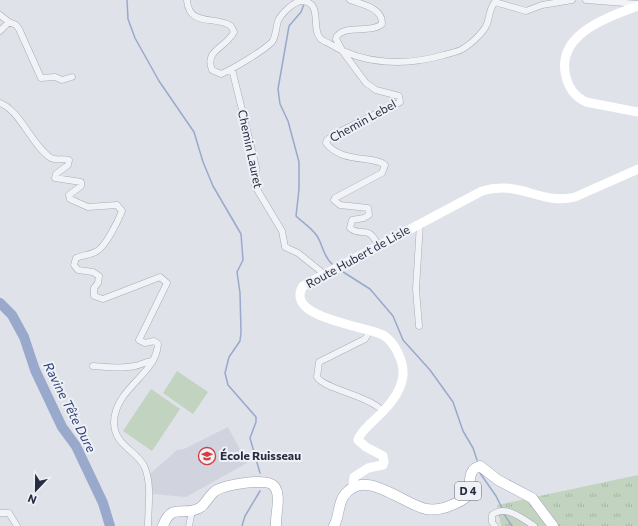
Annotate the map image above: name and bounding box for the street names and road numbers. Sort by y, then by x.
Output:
street label: Chemin Lebel [327,96,398,144]
street label: Chemin Lauret [236,108,266,189]
street label: Route Hubert de Lisle [303,222,412,290]
road number: D 4 [455,482,481,500]

